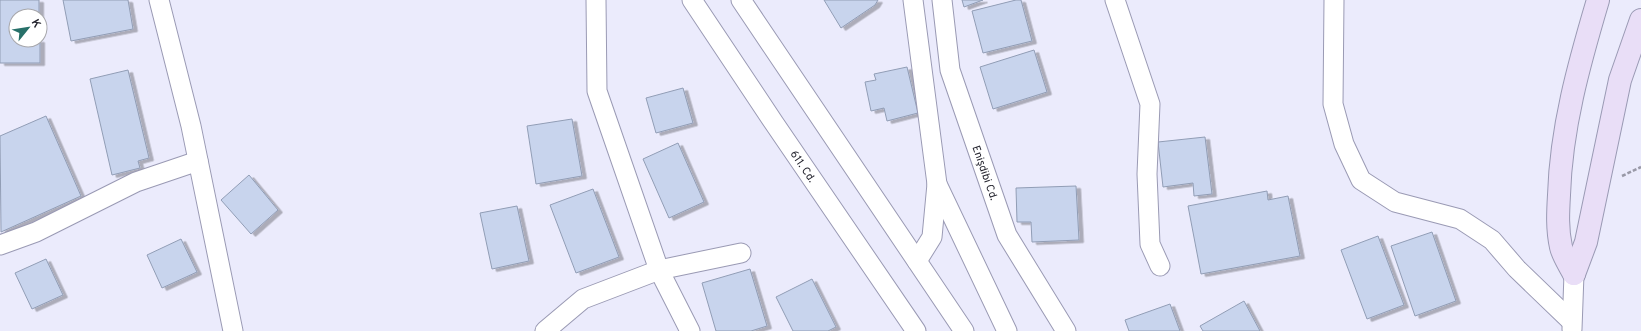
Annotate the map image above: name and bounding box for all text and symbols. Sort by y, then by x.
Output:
north arrow [8,8,48,48]
text: K [28,17,44,31]
street label: Enişdibi Cd. [969,144,1000,202]
street label: 611. Cd. [787,148,818,185]

